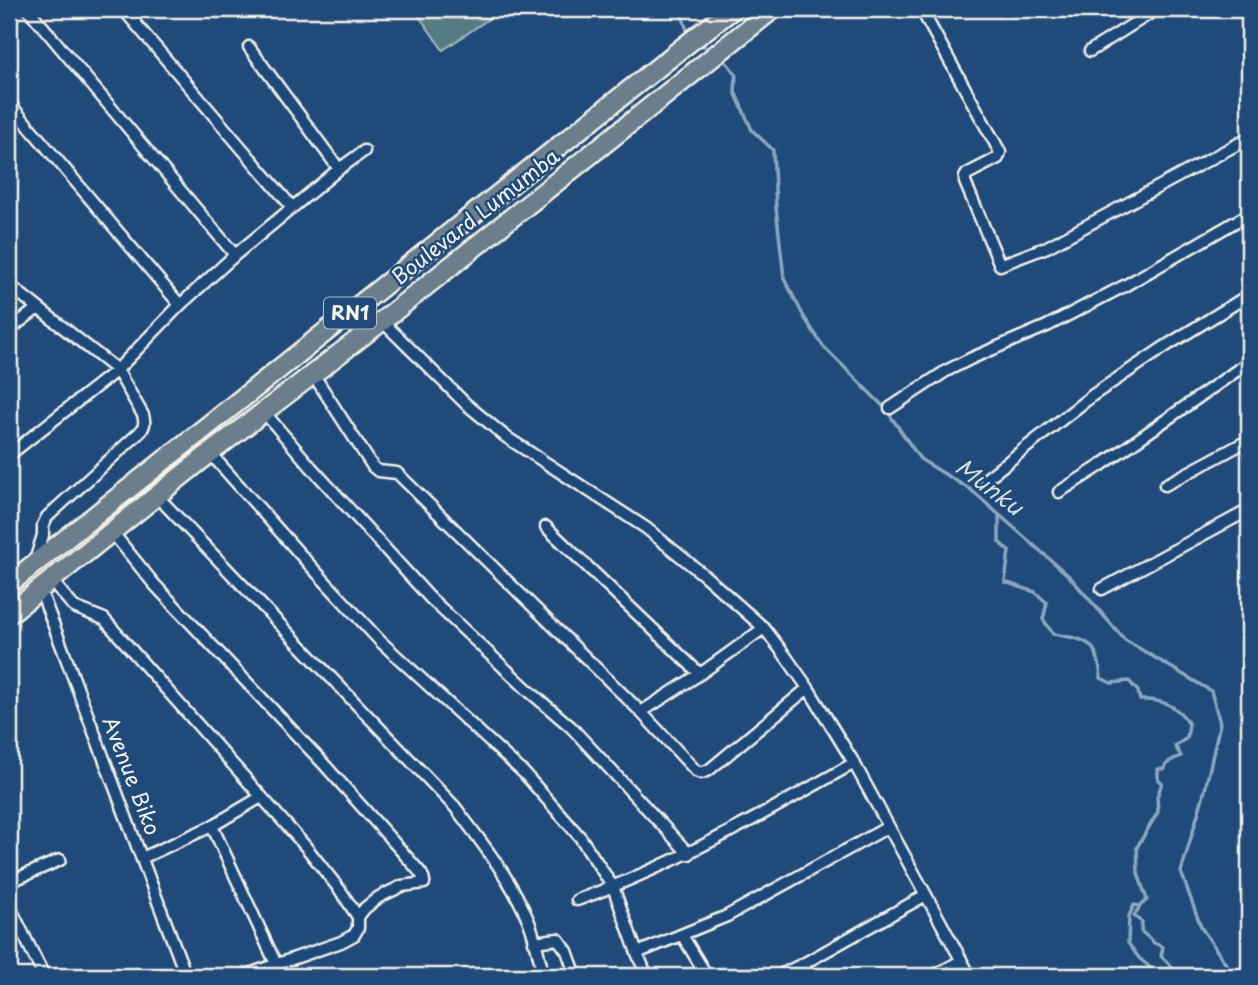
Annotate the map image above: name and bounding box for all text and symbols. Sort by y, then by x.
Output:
street label: Boulevard Lumumba [384,140,566,291]
road number: RN1 [324,298,376,328]
water label: Munku [949,449,1033,524]
street label: Avenue Biko [96,711,170,839]

